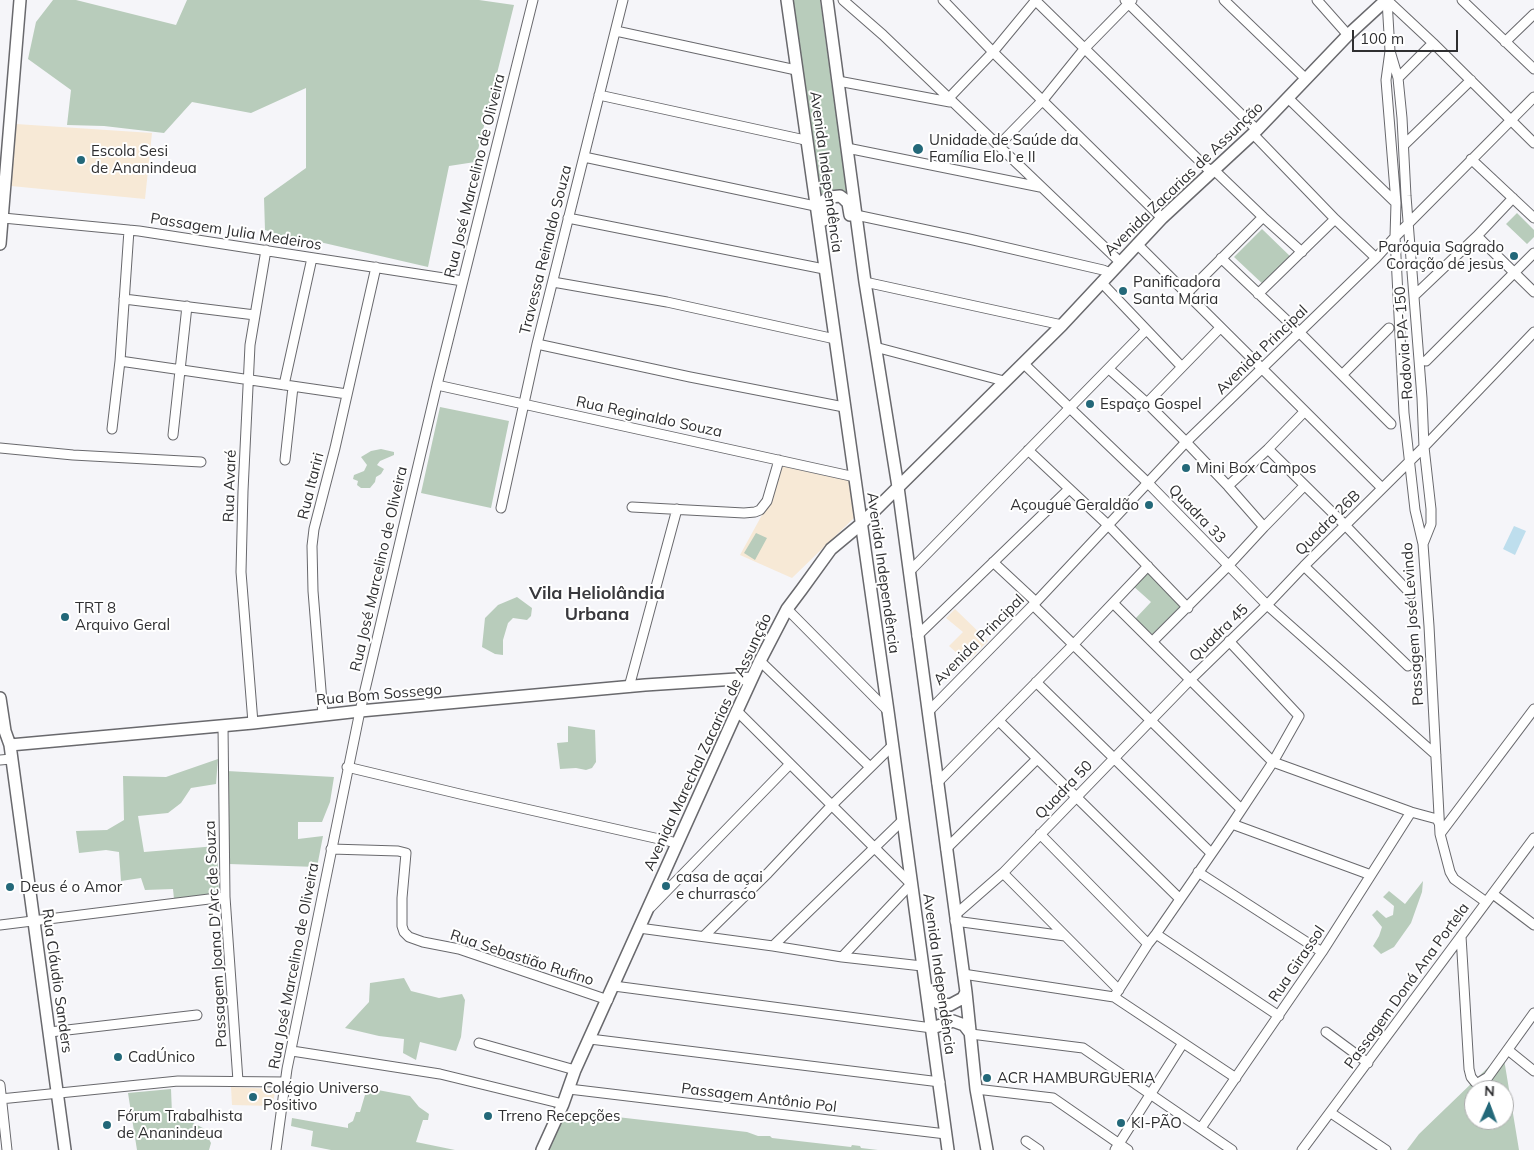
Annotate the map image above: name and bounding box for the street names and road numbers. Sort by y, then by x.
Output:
street label: Rua José Marcelino de Oliveira [441,72,509,280]
street label: Avenida Independência [806,90,846,254]
street label: Avenida Zacarias de Assunção [1101,98,1267,260]
street label: Travessa Reinaldo Souza [516,163,576,337]
street label: Passagem Julia Medeiros [149,210,323,254]
street label: Rodovia PA-150 [1391,286,1417,400]
street label: Avenida Principal [1212,302,1312,398]
street label: Rua Reginaldo Souza [574,393,724,441]
street label: Rua Avaré [220,449,240,523]
street label: Rua Itariri [294,451,328,521]
street label: Rua José Marcelino de Oliveira [347,465,411,673]
street label: Quadra 33 [1165,481,1229,547]
street label: Quadra 26B [1292,487,1364,559]
street label: Avenida Independência [863,491,903,655]
street label: Passagem José Levindo [1398,542,1428,706]
street label: Avenida Principal [930,591,1028,689]
street label: Quadra 45 [1186,601,1252,665]
street label: Avenida Marechal Zacarias de Assunção [640,610,776,874]
street label: Rua Bom Sossego [315,681,443,709]
street label: Quadra 50 [1032,757,1096,823]
street label: Passagem Joana D'Arc de Souza [201,820,231,1048]
street label: Rua José Marcelino de Oliveira [265,861,323,1071]
street label: Avenida Independência [919,892,959,1056]
street label: Passagem Doná Ana Portela [1341,900,1473,1072]
street label: Rua Cláudio Sanders [38,908,76,1054]
street label: Rua Girassol [1265,923,1329,1005]
street label: Rua Sebastião Rufino [448,926,596,990]
street label: Passagem Antônio Pol [680,1080,838,1116]

